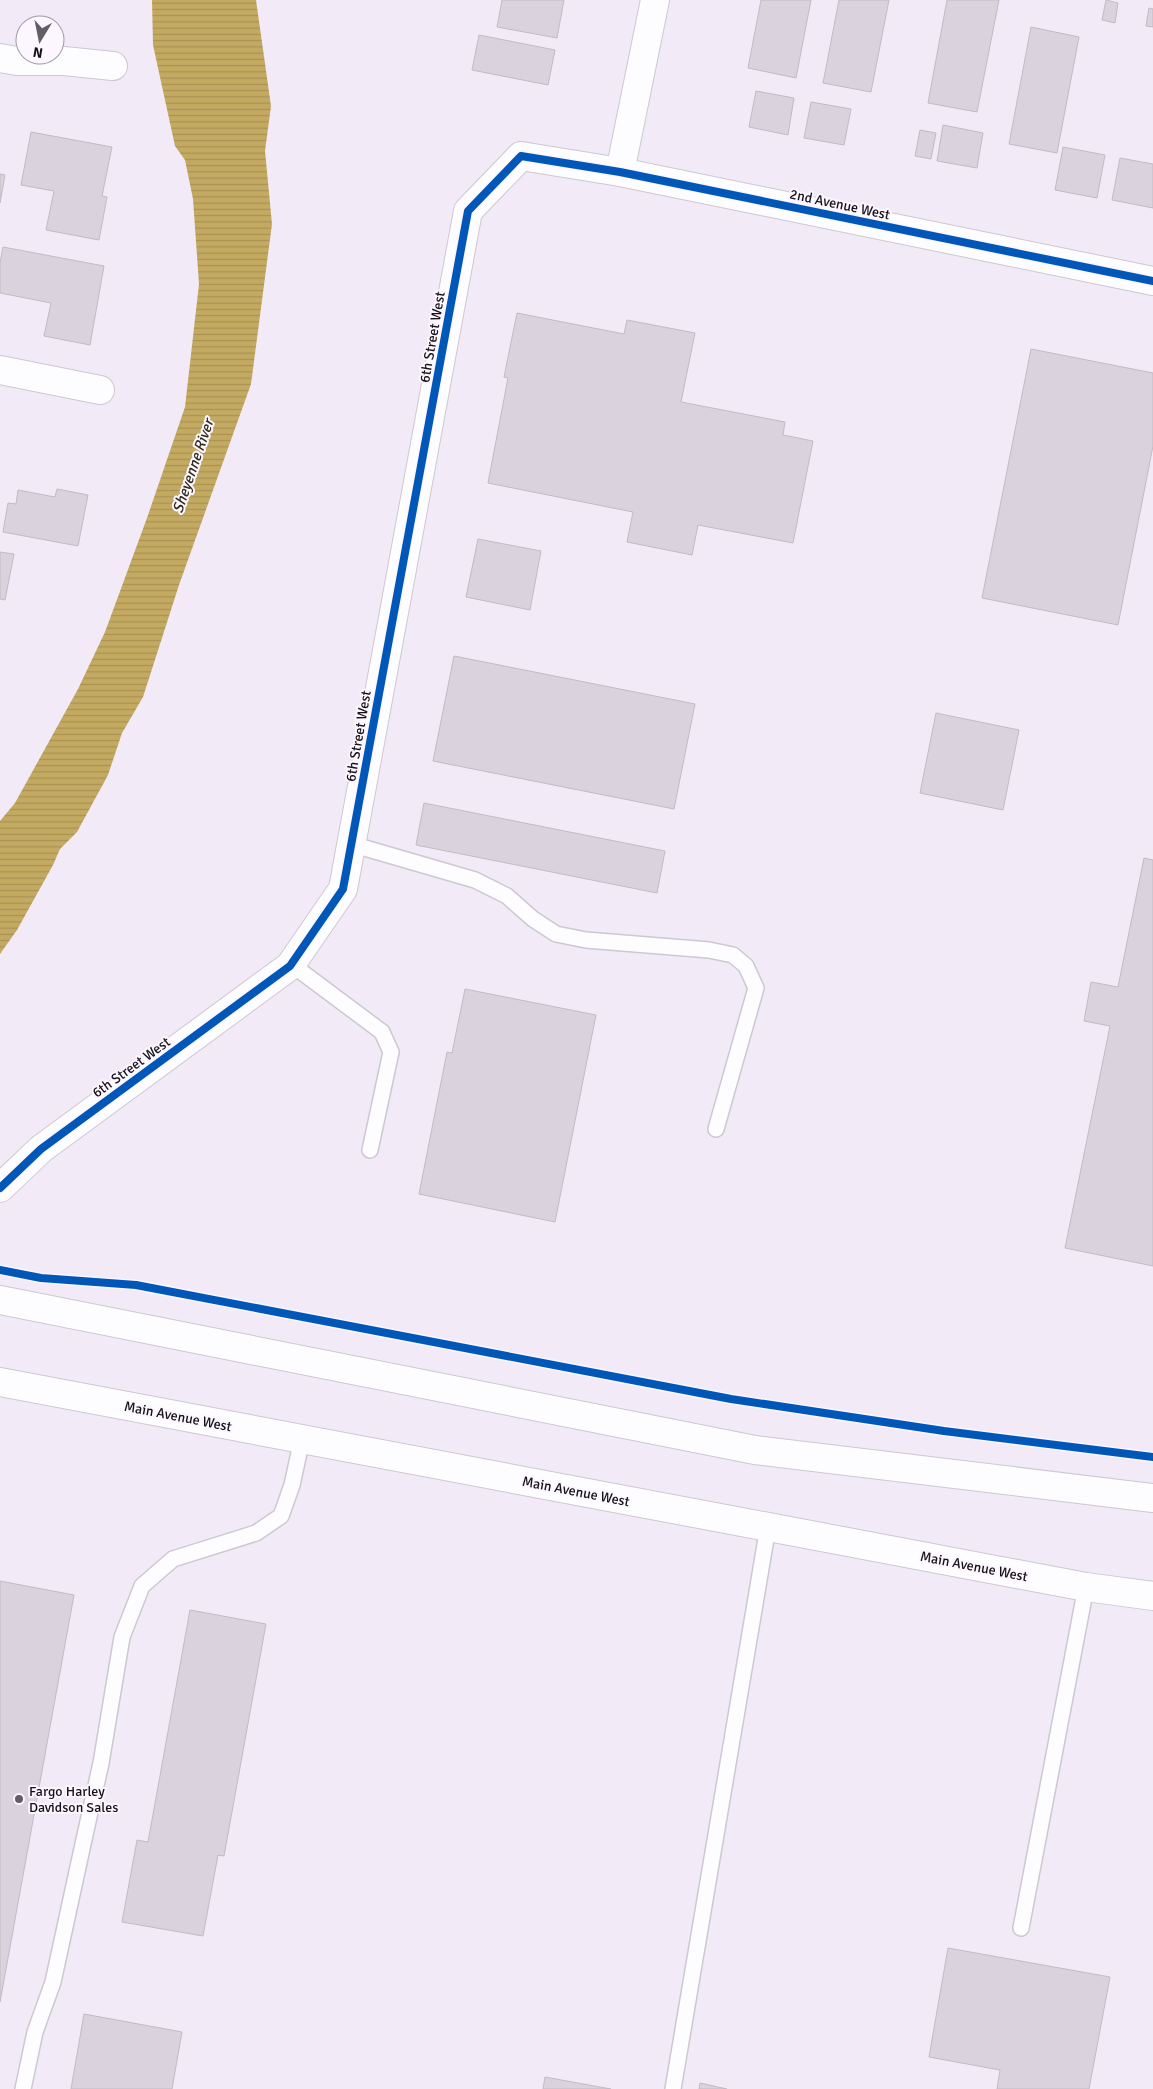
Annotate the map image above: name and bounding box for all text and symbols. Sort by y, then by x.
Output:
north arrow [15,15,65,65]
text: N [32,43,44,62]
street label: 2nd Avenue West [788,186,892,223]
street label: 6th Street West [416,290,449,384]
water label: Sheyenne River [169,414,218,515]
street label: 6th Street West [342,689,375,783]
street label: 6th Street West [89,1033,174,1101]
street label: Main Avenue West [123,1398,233,1435]
street label: Main Avenue West [521,1473,631,1510]
street label: Main Avenue West [919,1548,1029,1585]
place label: Fargo Harley Davidson Sales [29,1783,118,1816]
marker: Fargo Harley Davidson Sales [13,1793,25,1805]

